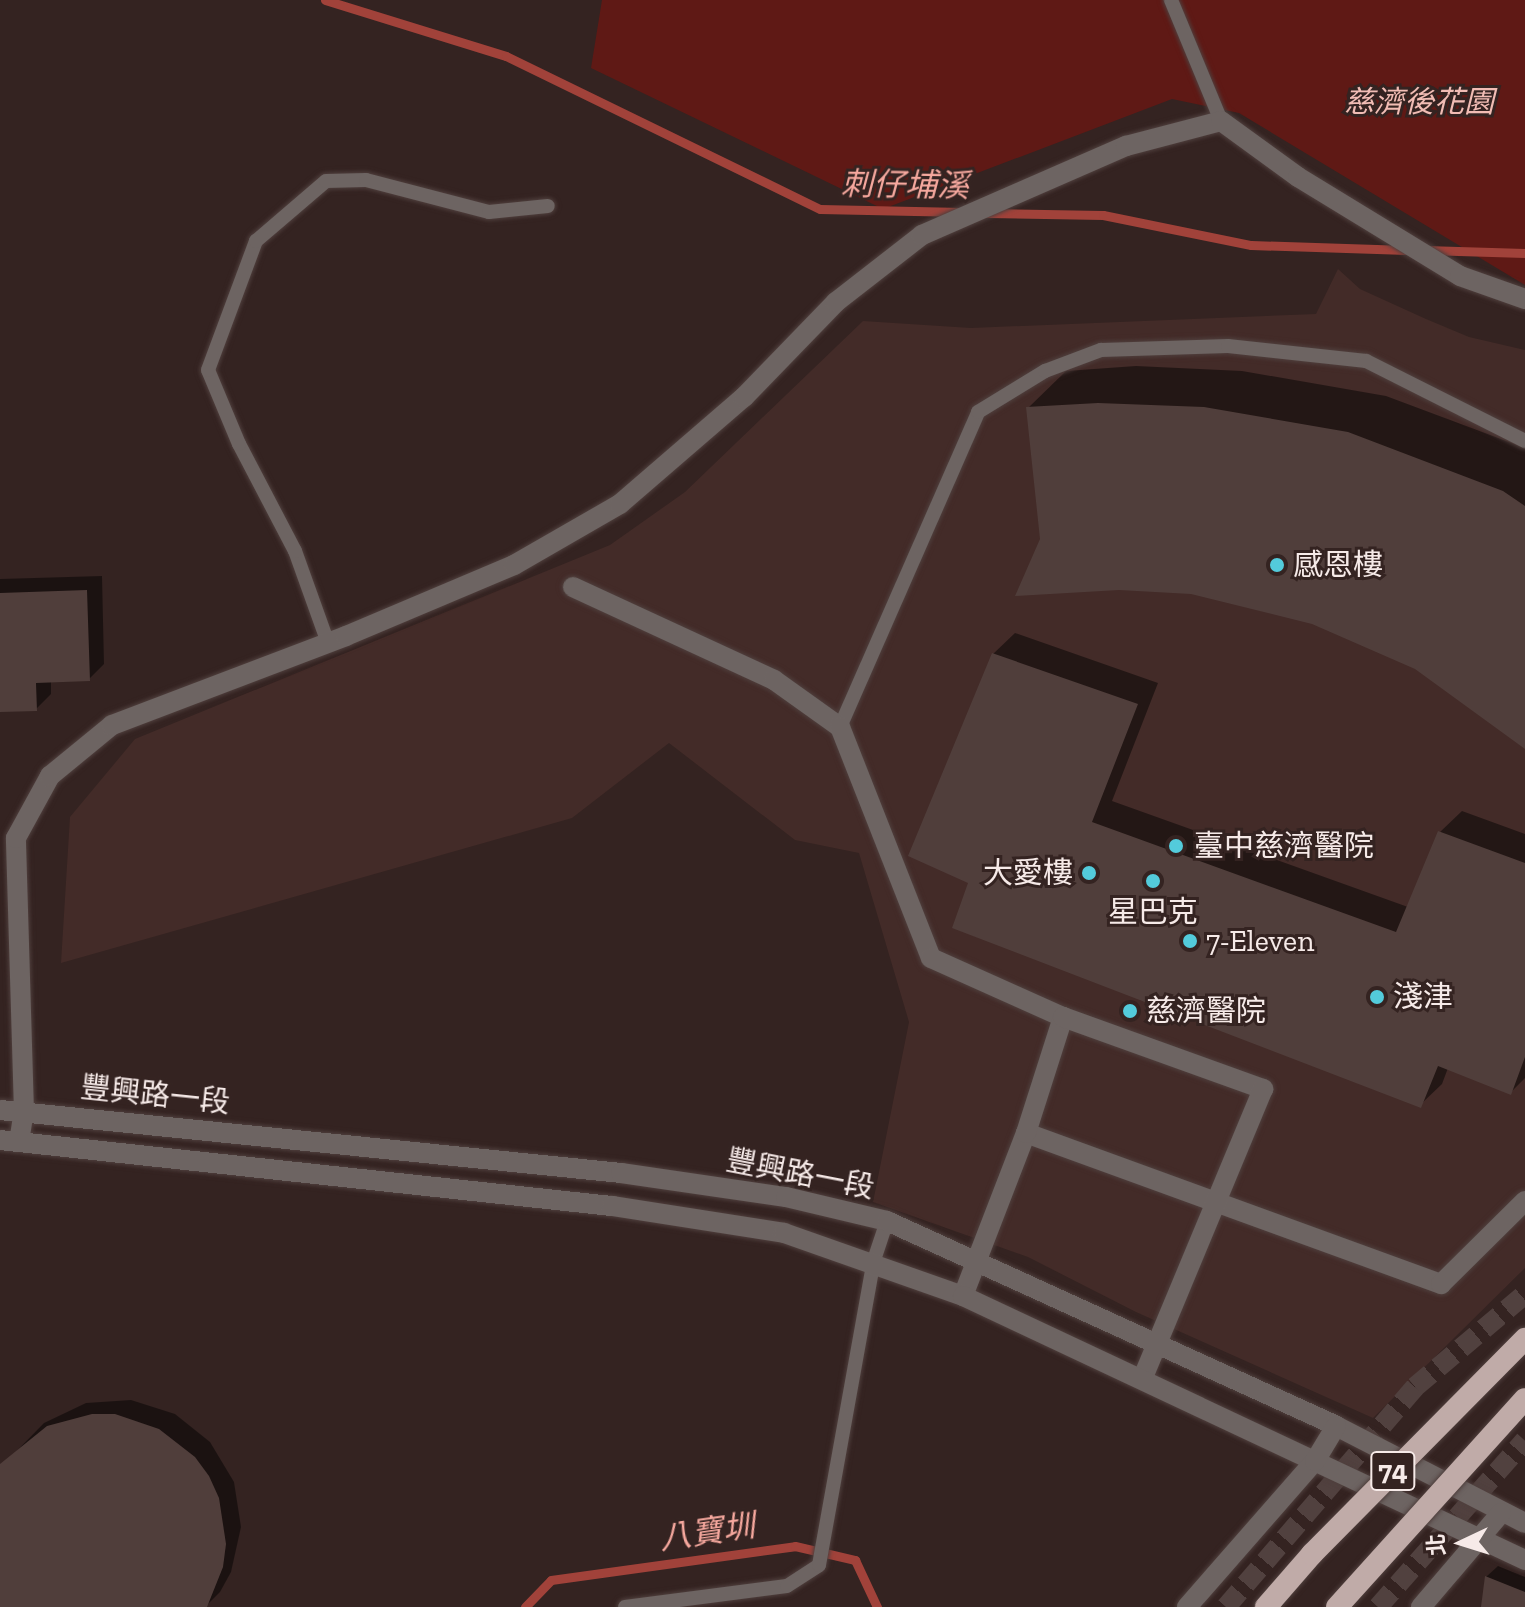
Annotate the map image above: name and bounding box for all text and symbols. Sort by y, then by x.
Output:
park label: 慈濟後花園 [1344,84,1494,120]
water label: 刺仔埔溪 [841,165,969,205]
place label: 感恩樓 [1293,547,1383,583]
marker: 感恩樓 [1268,556,1286,574]
place label: 臺中慈濟醫院 [1194,828,1374,864]
marker: 臺中慈濟醫院 [1165,835,1187,857]
place label: 大愛樓 [983,855,1073,891]
marker: 大愛樓 [1080,864,1098,882]
marker: 星巴克 [1144,872,1162,890]
place label: 星巴克 [1108,894,1198,930]
place label: 7-Eleven [1206,923,1314,959]
marker: 7-Eleven [1181,932,1199,950]
place label: 淺津 [1393,979,1453,1015]
marker: 淺津 [1368,988,1386,1006]
place label: 慈濟醫院 [1146,993,1266,1029]
marker: 慈濟醫院 [1121,1002,1139,1020]
street label: 豐興路一段 [79,1069,231,1121]
street label: 豐興路一段 [723,1142,877,1206]
road number: 74 [1369,1447,1417,1495]
north arrow [1421,1503,1501,1583]
water label: 八寶圳 [657,1506,757,1558]
text: 北 [1422,1533,1451,1557]

